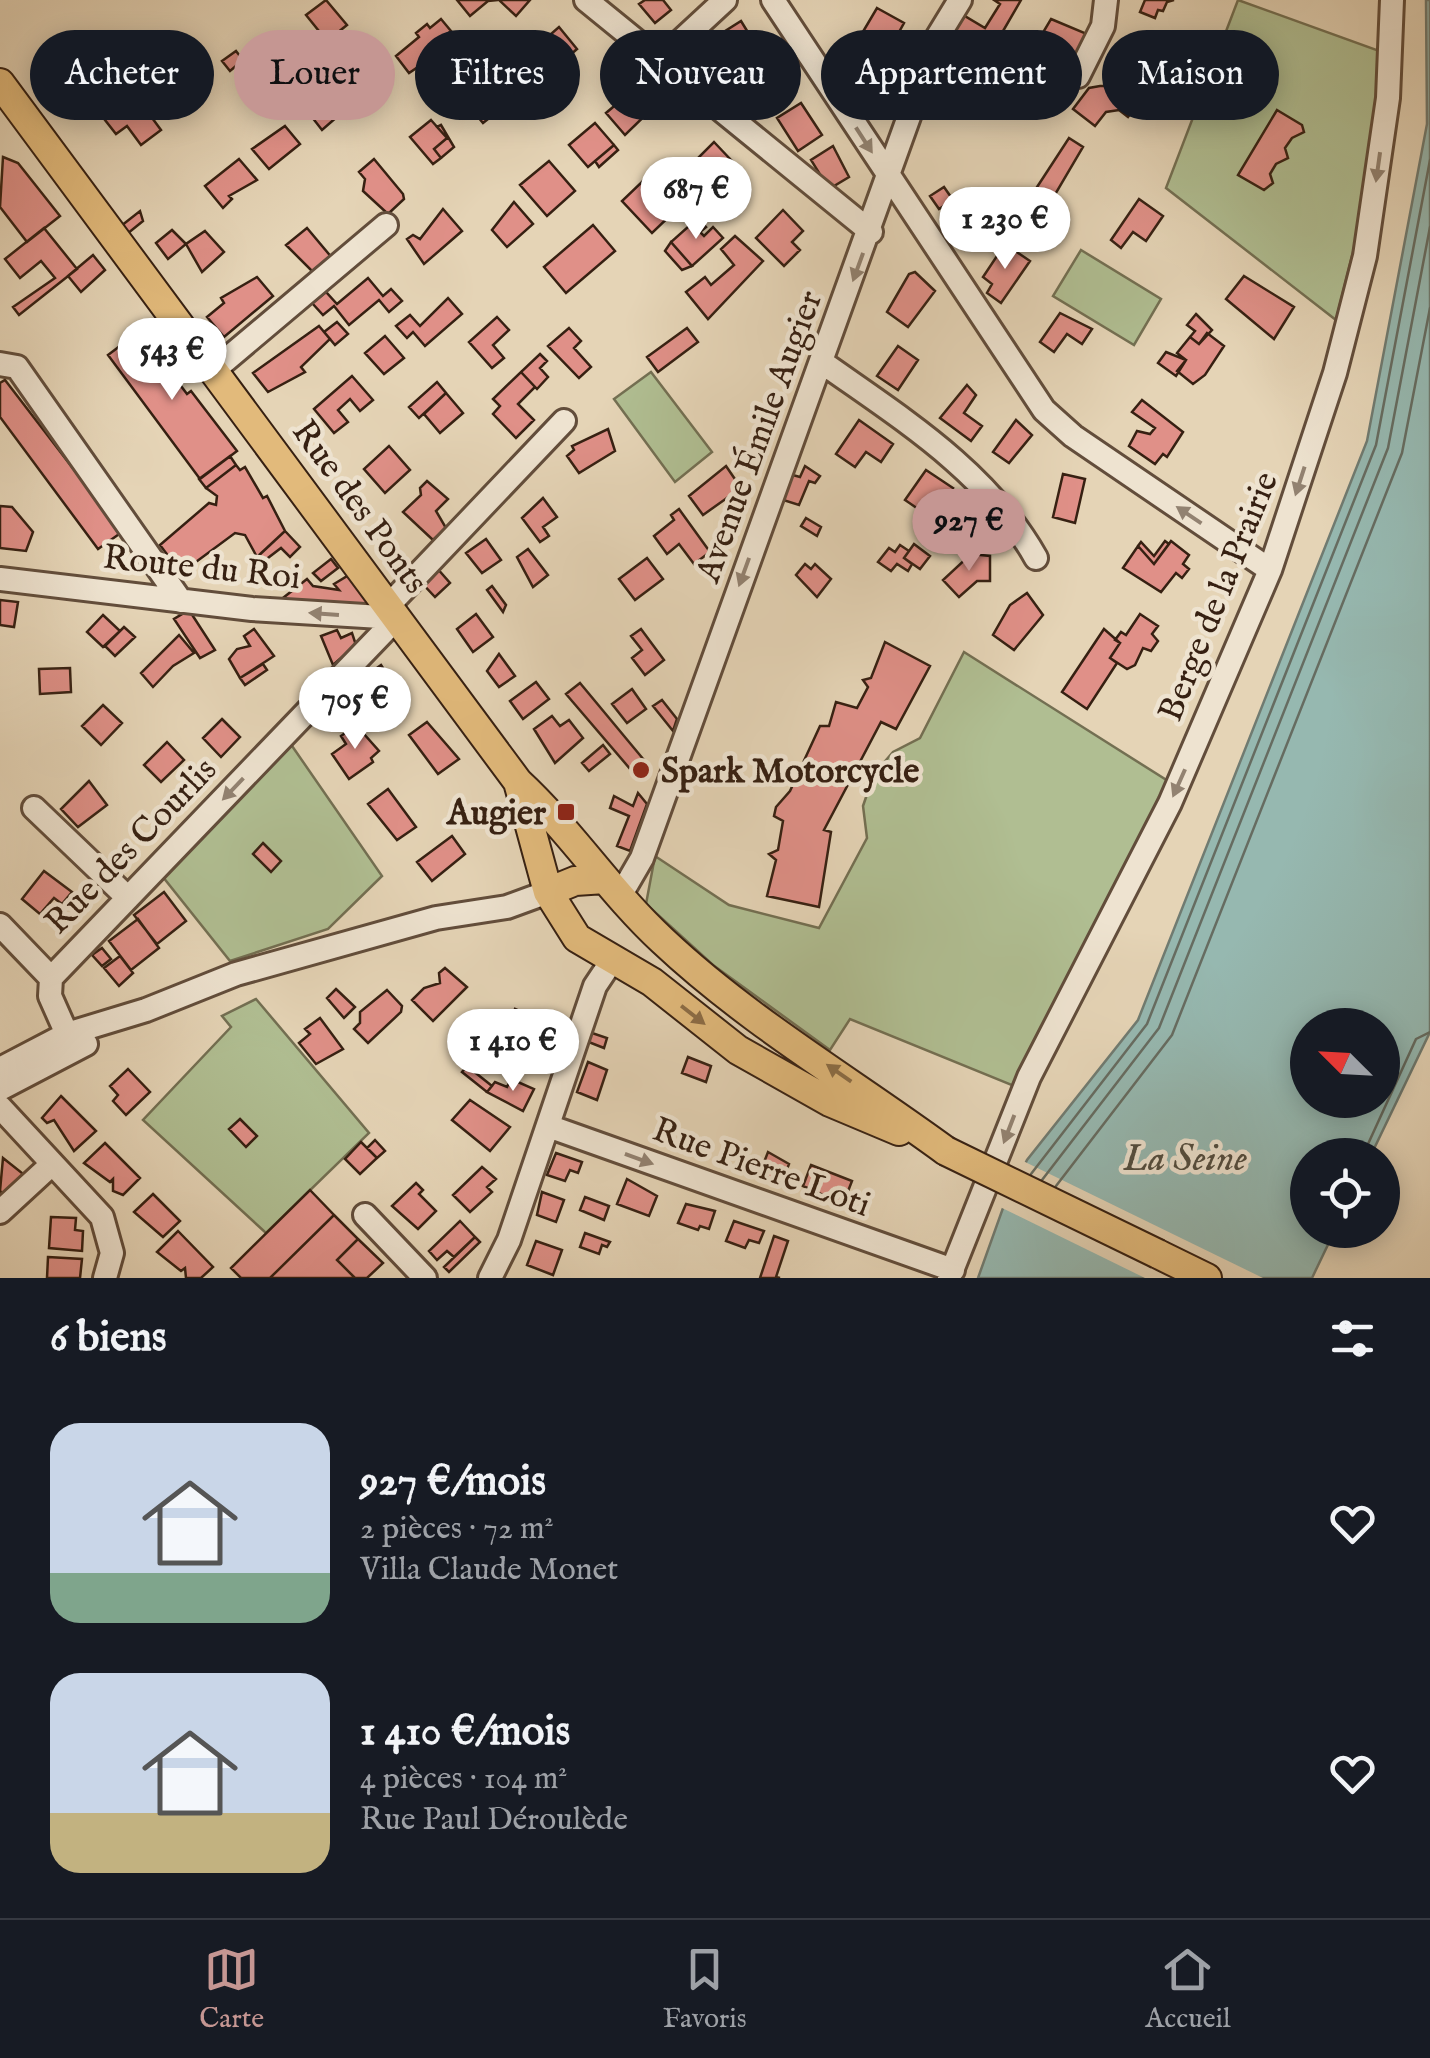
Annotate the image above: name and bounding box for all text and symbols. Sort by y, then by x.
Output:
chip: Acheter [30,30,214,120]
chip: Louer [234,30,395,120]
chip: Filtres [415,30,580,120]
chip: Nouveau [600,30,801,120]
chip: Appartement [821,30,1082,120]
chip: Maison [1102,30,1279,120]
one-way arrow [855,127,873,154]
one-way arrow [1370,151,1386,183]
pin: 687 € [626,157,766,242]
text: 687 € [663,169,729,210]
pin: 1 230 € [913,187,1097,272]
text: 1 230 € [961,199,1049,240]
one-way arrow [850,253,865,283]
street label: Avenue Émile Augier [684,284,834,590]
pin: 543 € [102,318,242,403]
text: 543 € [140,330,204,371]
street label: Rue des Ponts [281,412,437,603]
street label: Berge de la Prairie [1149,466,1290,728]
one-way arrow [1292,467,1307,497]
pin: 927 € [899,489,1039,574]
text: 927 € [934,501,1004,542]
one-way arrow [1176,507,1203,525]
street label: Route du Roi [101,536,303,601]
one-way arrow [736,557,751,587]
one-way arrow [308,606,340,622]
pin: 705 € [285,667,425,752]
text: 705 € [321,679,389,720]
street label: Rue des Courlis [36,749,228,945]
place label: Spark Motorcycle [661,750,919,795]
marker: Spark Motorcycle [630,759,652,781]
one-way arrow [1171,768,1187,798]
one-way arrow [221,777,245,801]
place label: Augier [445,792,546,837]
marker: Augier [555,801,577,823]
one-way arrow [681,1004,706,1025]
north arrow [1290,1008,1400,1118]
map controls [1290,1008,1400,1248]
pin: 1 410 € [421,1009,605,1094]
text: 1 410 € [469,1021,557,1062]
one-way arrow [825,1064,852,1083]
street label: Rue Pierre Loti [646,1108,876,1229]
one-way arrow [1000,1114,1016,1144]
water label: La Seine [1122,1136,1247,1184]
button: locate [1290,1138,1400,1248]
one-way arrow [625,1152,655,1167]
icon: filters [1325,1311,1380,1366]
text: 6 biens [50,1312,167,1365]
text: 927 €/mois [360,1456,546,1509]
icon: home [130,1463,250,1583]
icon: heart [1325,1496,1380,1551]
text: 2 pièces · 72 m² [360,1509,554,1550]
text: Villa Claude Monet [360,1550,618,1591]
text: 1 410 €/mois [360,1706,570,1759]
icon: home [130,1713,250,1833]
icon: heart [1325,1746,1380,1801]
text: 4 pièces · 104 m² [360,1759,568,1800]
text: Rue Paul Déroulède [360,1800,628,1841]
tab: Carte [199,1942,264,2037]
tab: Favoris [663,1942,747,2037]
tab: Accueil [1145,1942,1231,2037]

